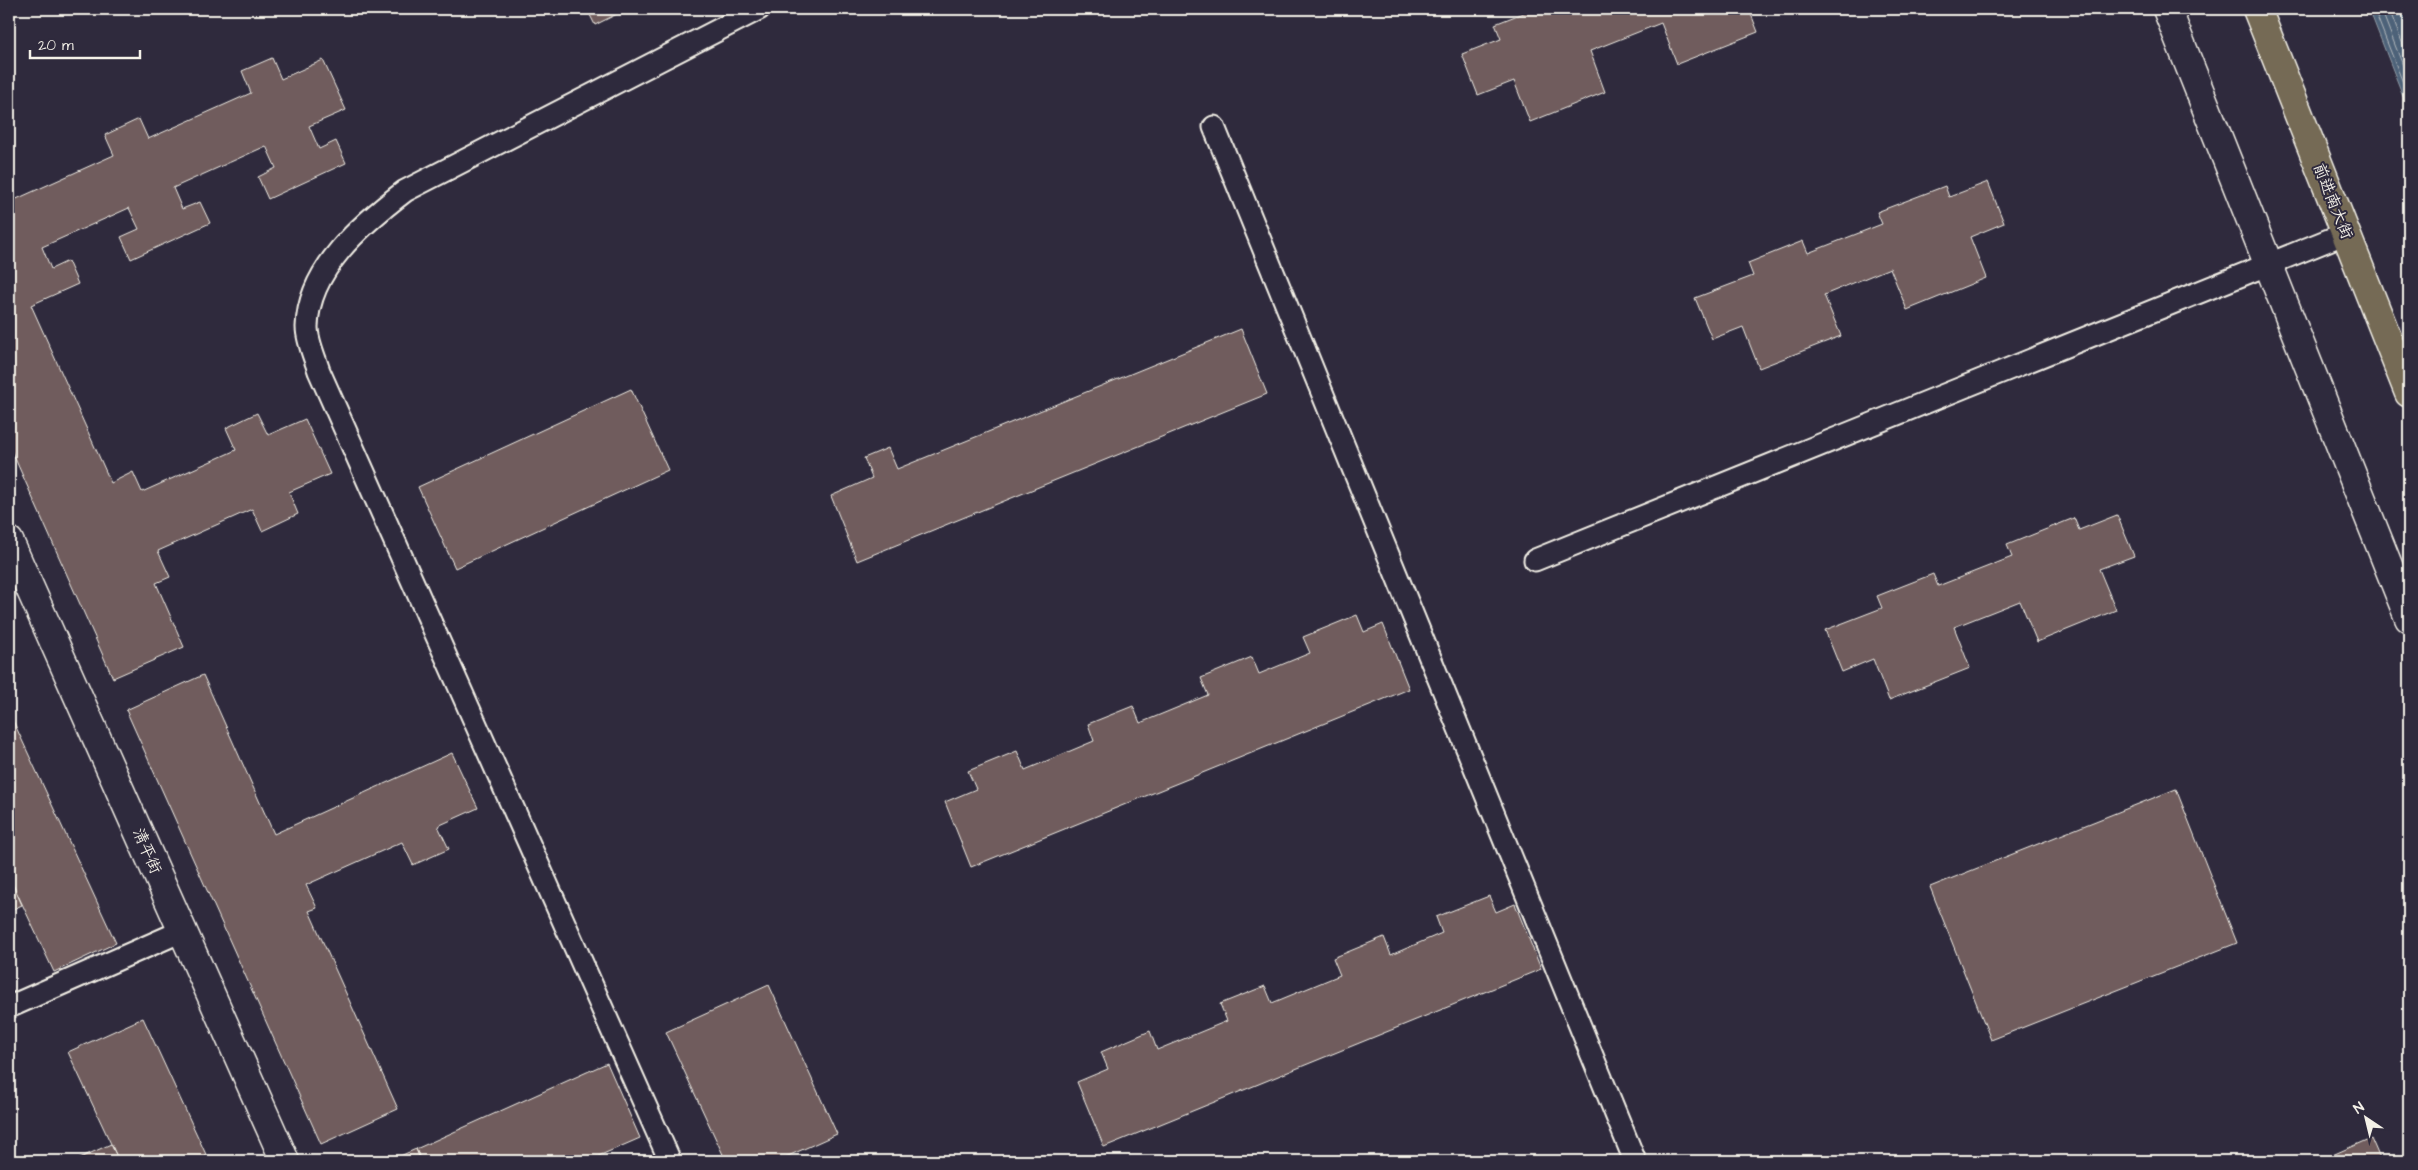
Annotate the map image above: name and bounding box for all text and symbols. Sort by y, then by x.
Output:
scale bar [30,28,140,60]
text: 20 m [38,35,74,56]
street label: 前进南大街 [2308,160,2358,242]
street label: 清平街 [127,825,167,877]
north arrow [2340,1092,2390,1142]
text: N [2350,1097,2369,1119]

